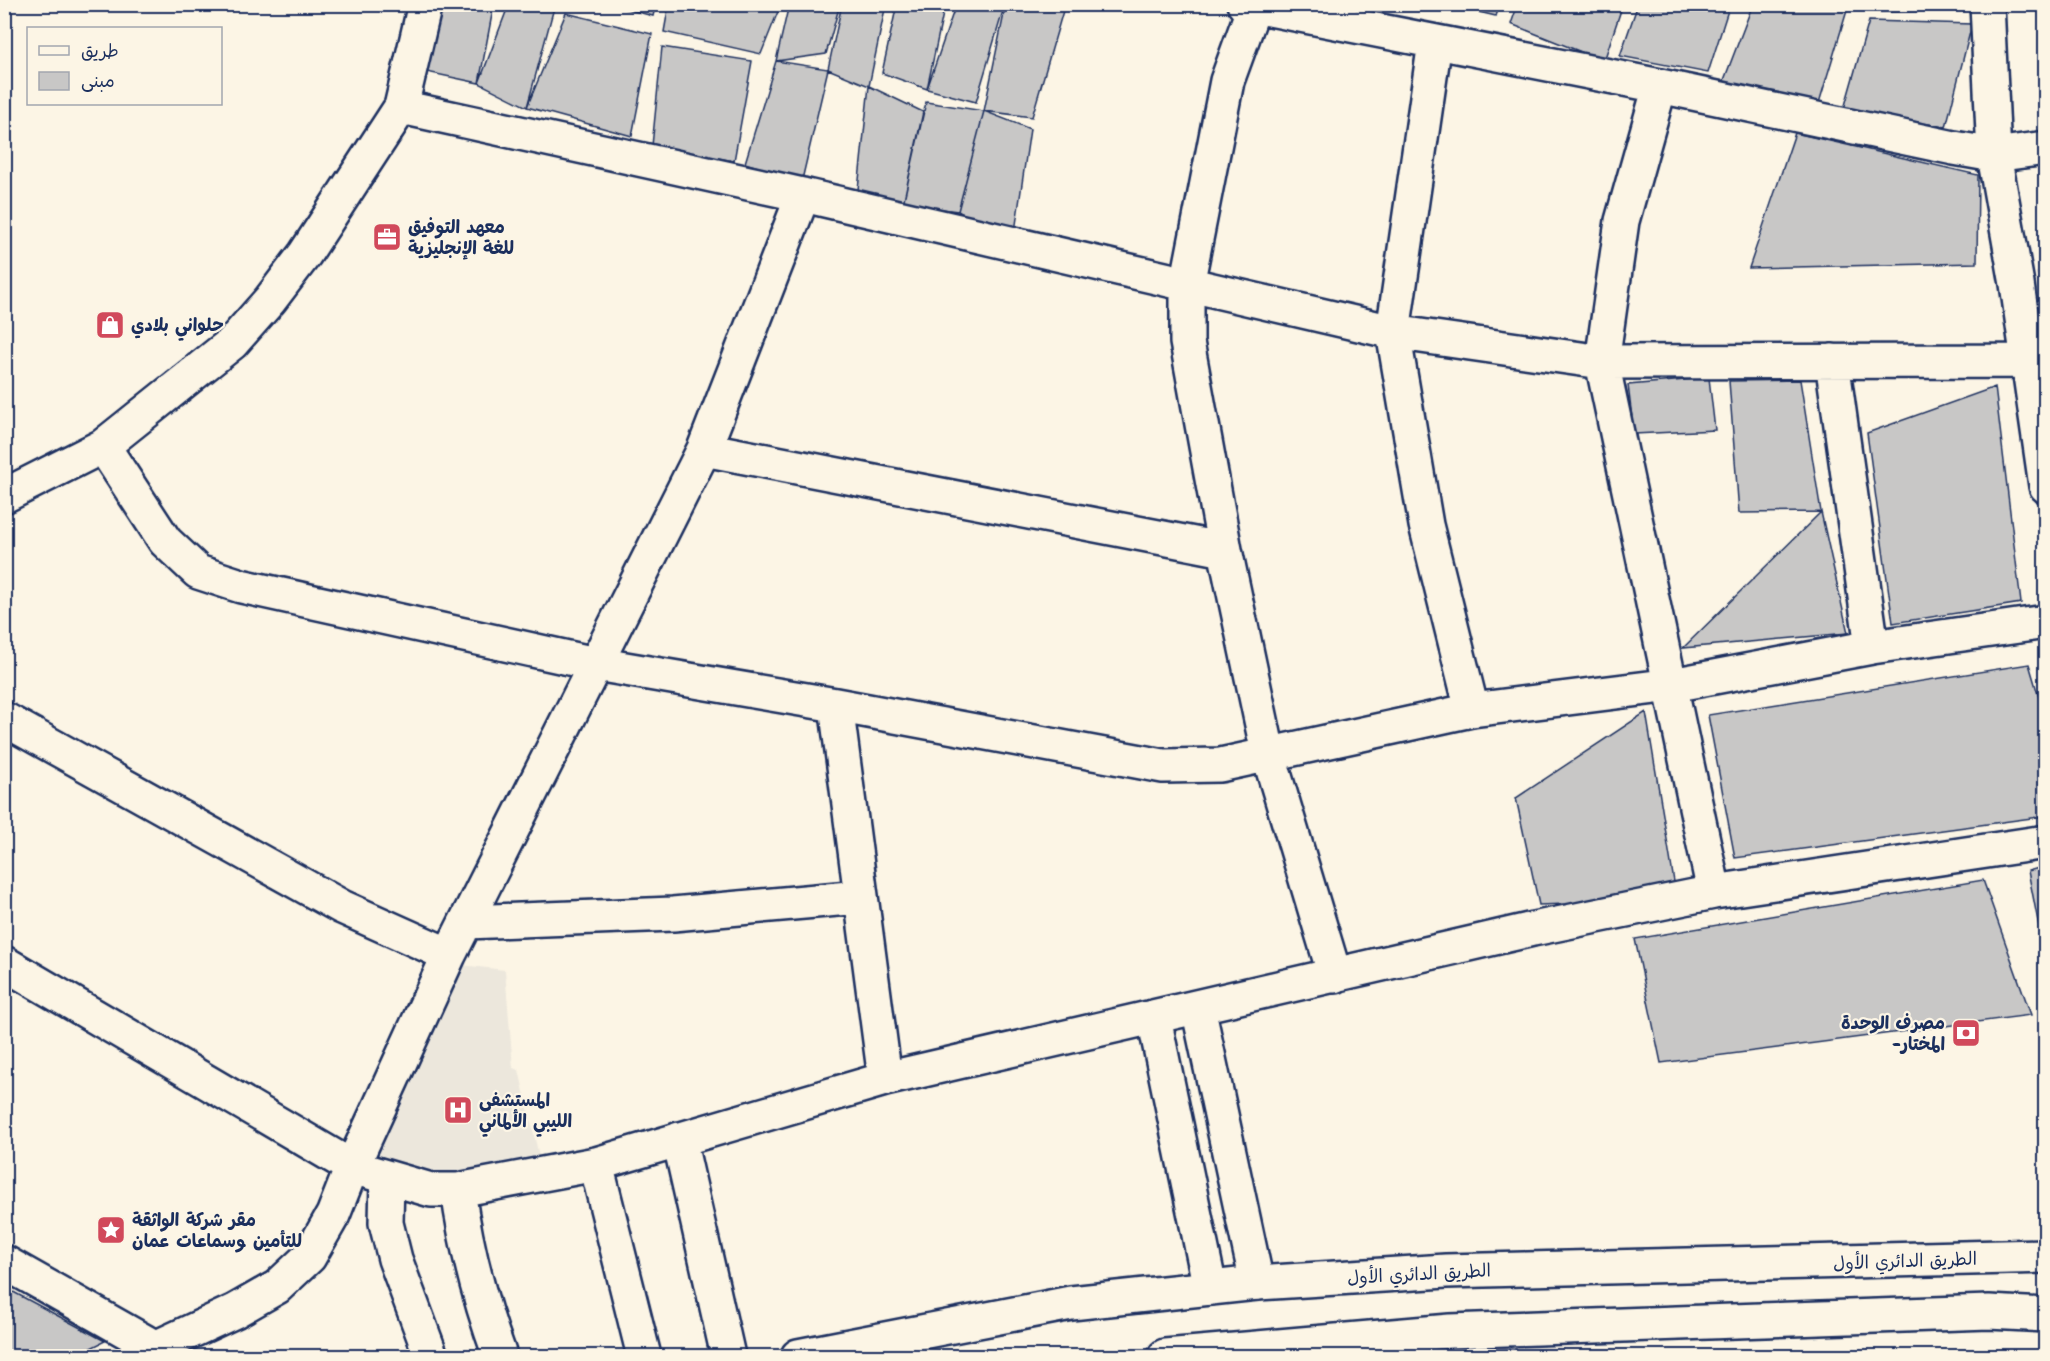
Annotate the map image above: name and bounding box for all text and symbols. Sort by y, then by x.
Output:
legend [27,27,222,105]
text: طريق [81,39,119,63]
text: مبنى [81,69,115,93]
place label: معهد التوفيق للغة الإنجليزية [408,215,514,260]
office icon: معهد التوفيق للغة الإنجليزية [371,221,403,253]
shop icon: حلواني بلادي [94,309,126,341]
place label: حلواني بلادي [131,313,224,341]
place label: مصرف الوحدة -المختار [1841,1011,1945,1056]
bank icon: مصرف الوحدة -المختار [1950,1017,1982,1049]
place label: المستشفى الليبي الألماني [479,1088,572,1137]
hospital icon: المستشفى الليبي الألماني [442,1094,474,1126]
place label: مقر شركة الواثقة للتأمين وسماعات عمان [132,1208,302,1253]
place icon: مقر شركة الواثقة للتأمين وسماعات عمان [95,1214,127,1246]
street label: الطريق الدائري الأول [1833,1246,1977,1277]
street label: الطريق الدائري الأول [1347,1258,1491,1291]

